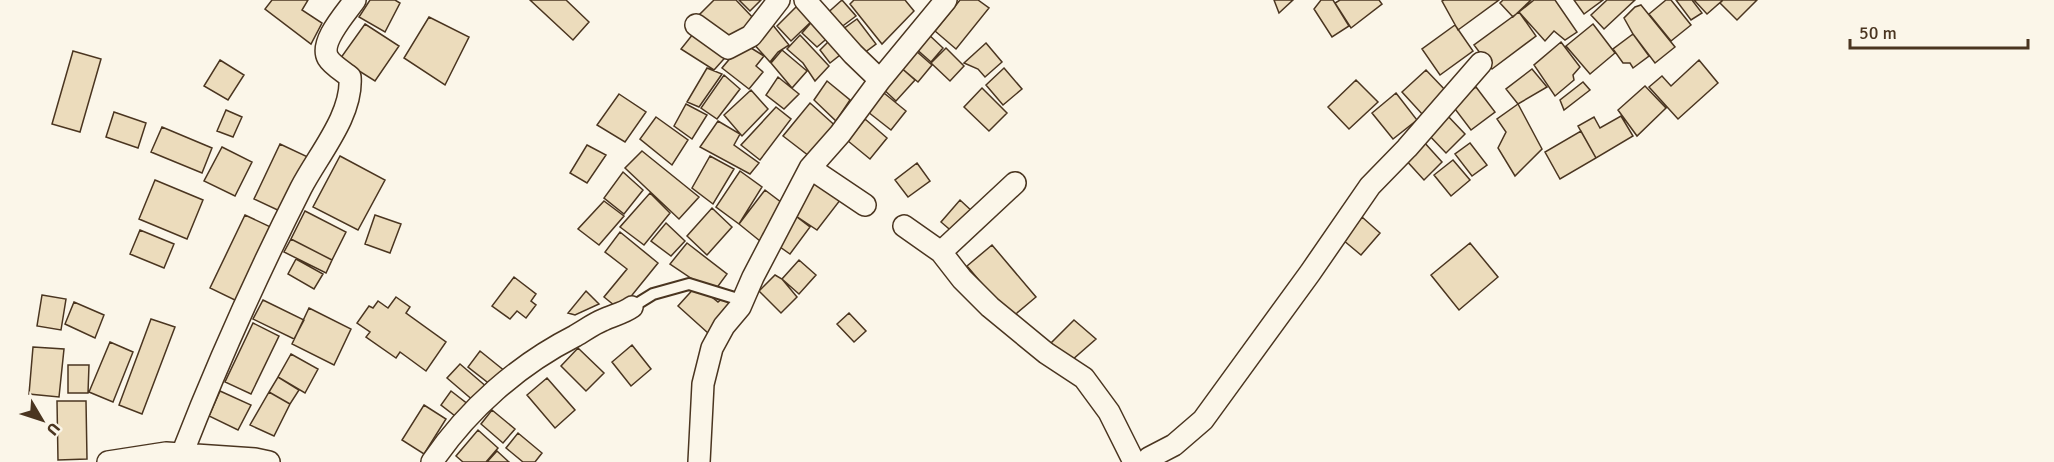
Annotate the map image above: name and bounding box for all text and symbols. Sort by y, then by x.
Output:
scale bar [1850,12,2028,50]
text: 50 m [1859,22,1897,44]
north arrow [12,390,72,450]
text: U [42,418,64,439]

